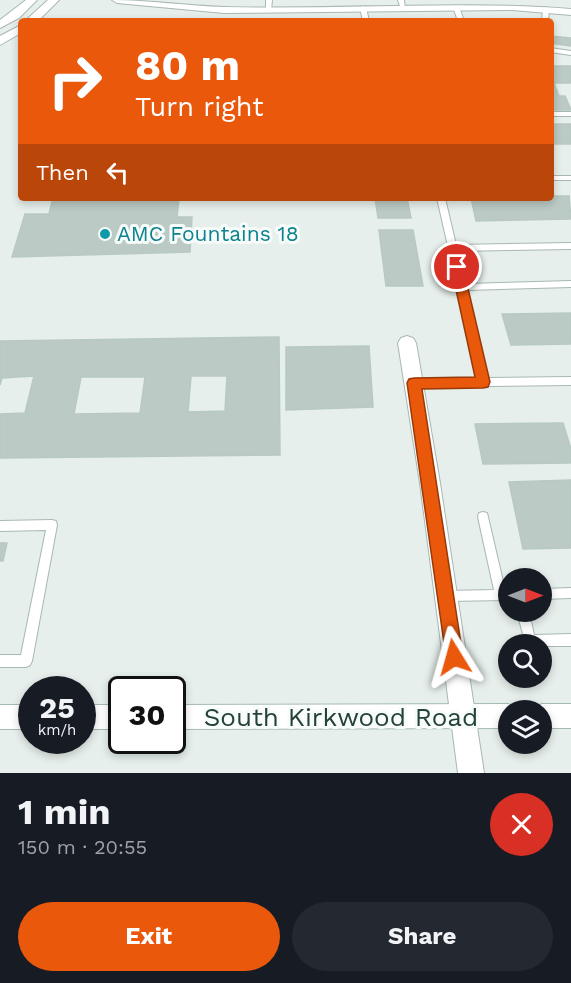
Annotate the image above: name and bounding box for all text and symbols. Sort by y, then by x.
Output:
text: 80 m [135,41,240,90]
icon: right [36,42,114,120]
text: Turn right [135,91,264,123]
icon: left [101,156,134,189]
text: Then [36,160,89,185]
place label: AMC Fountains 18 [117,221,299,246]
marker: AMC Fountains 18 [98,227,112,241]
pin [431,241,482,292]
icon: arrive [440,250,473,283]
north arrow [498,568,552,622]
map controls [498,568,552,754]
position arrow [422,625,486,689]
button: search [498,634,552,688]
speed limit sign: 30 [108,676,186,754]
text: 25 [39,690,75,725]
button: layers [498,700,552,754]
street label: South Kirkwood Road [204,702,478,732]
text: km/h [38,721,76,739]
text: 1 min [18,791,110,833]
button: close [490,793,553,856]
text: 150 m · 20:55 [18,835,147,859]
button: Exit [18,902,280,971]
button: Share [292,902,553,971]

